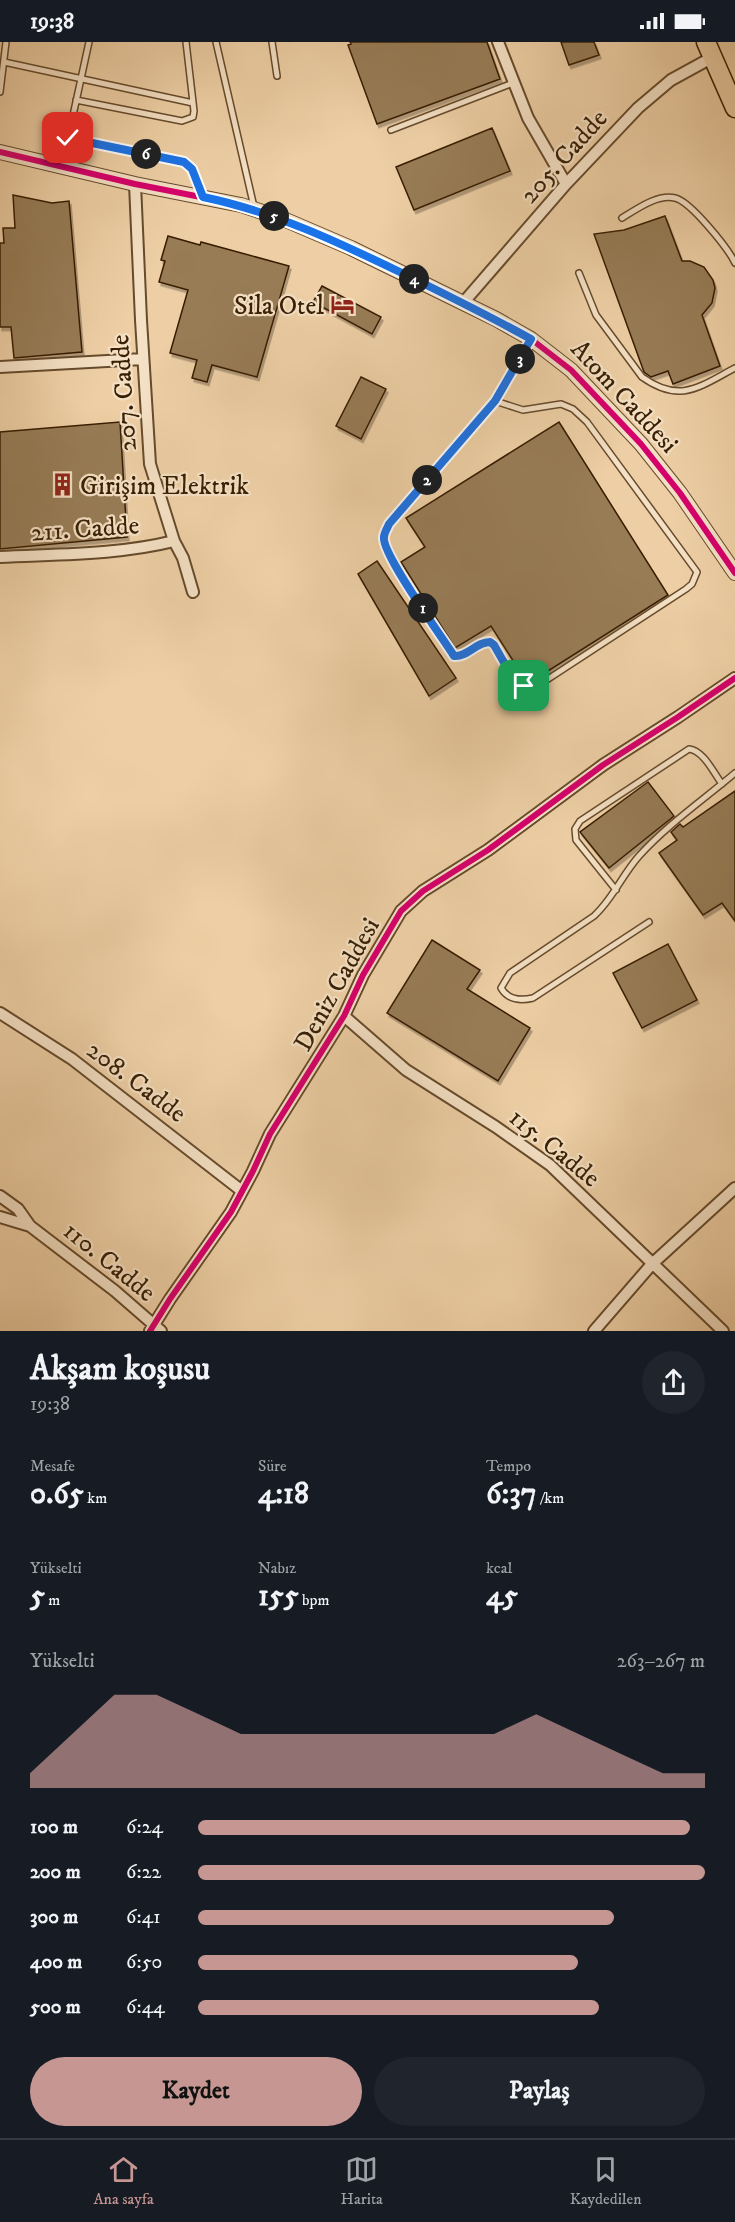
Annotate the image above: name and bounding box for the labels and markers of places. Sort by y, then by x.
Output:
pin [42,112,93,163]
pin: 6 [131,139,161,169]
pin: 5 [259,201,289,231]
pin: 4 [399,264,429,294]
place label: Sila Otel [234,290,324,323]
hotel icon: Sila Otel [329,292,355,318]
pin: 3 [505,344,535,374]
pin: 2 [412,465,442,495]
place label: Girişim Elektrik [80,470,249,503]
building icon: Girişim Elektrik [49,472,75,498]
pin: 1 [408,593,438,623]
pin [498,660,549,711]

